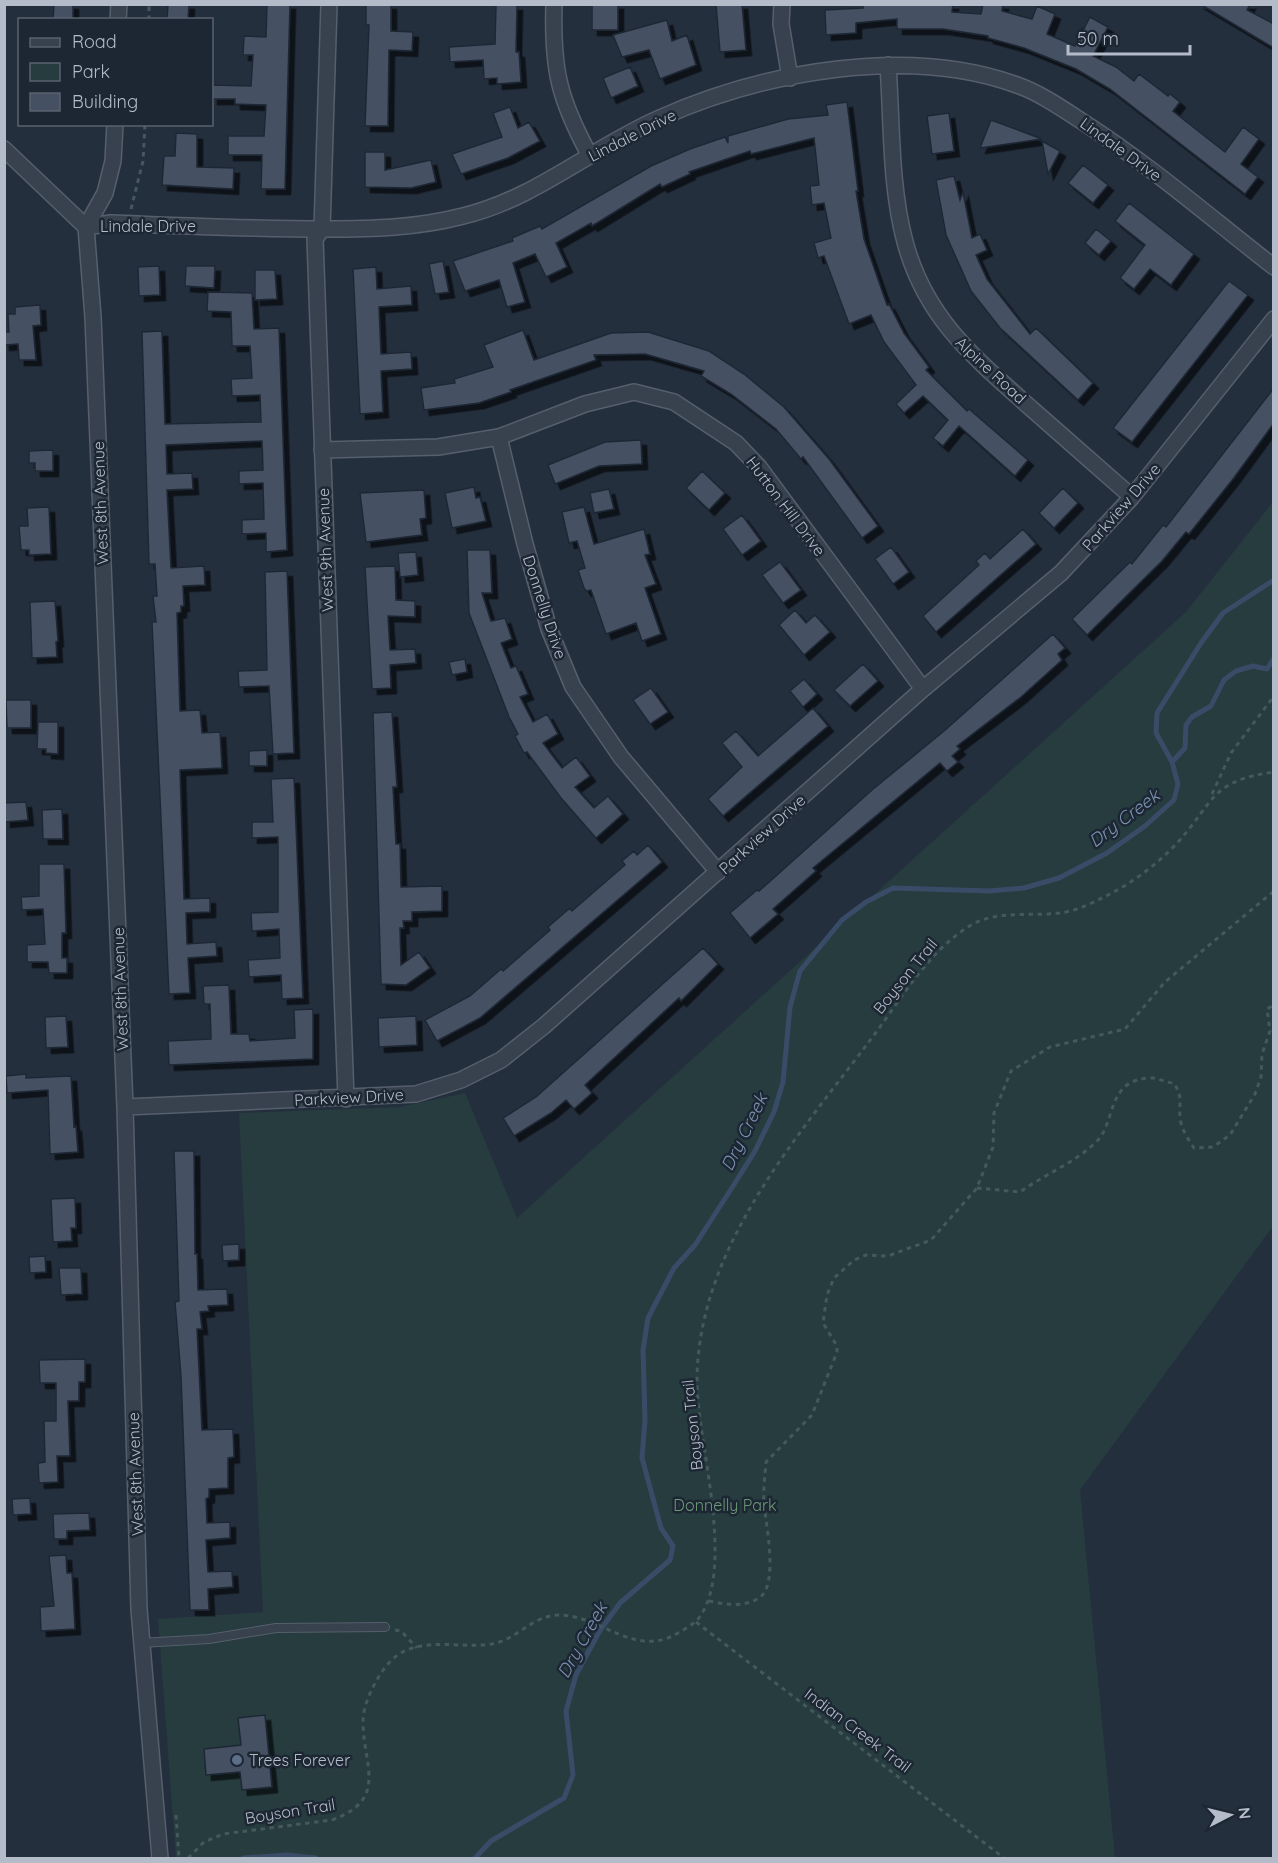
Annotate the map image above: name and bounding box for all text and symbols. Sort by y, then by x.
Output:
legend [18,18,213,126]
scale bar [1068,18,1190,56]
text: 50 m [1077,27,1119,50]
text: Road [72,30,117,53]
text: Park [72,60,110,83]
text: Building [72,90,138,113]
street label: Lindale Drive [585,104,679,166]
street label: Lindale Drive [1076,113,1166,185]
street label: Lindale Drive [100,216,196,236]
street label: Alpine Road [951,332,1031,408]
street label: West 8th Avenue [88,441,112,565]
street label: Hutton Hill Drive [742,452,830,560]
street label: Parkview Drive [1077,459,1165,555]
street label: West 9th Avenue [313,488,337,612]
street label: Donnelly Drive [519,553,571,661]
water label: Dry Creek [1084,783,1165,852]
street label: Parkview Drive [715,790,809,878]
street label: West 8th Avenue [108,927,132,1051]
street label: Boyson Trail [869,934,941,1018]
street label: Parkview Drive [294,1084,404,1110]
water label: Dry Creek [715,1088,773,1174]
street label: Boyson Trail [677,1379,707,1471]
street label: West 8th Avenue [123,1412,147,1536]
park label: Donnelly Park [673,1495,777,1515]
water label: Dry Creek [552,1597,613,1682]
street label: Indian Creek Trail [801,1683,915,1777]
place label: Trees Forever [249,1750,350,1770]
marker: Trees Forever [230,1753,244,1767]
north arrow [1200,1785,1260,1845]
street label: Boyson Trail [243,1794,337,1828]
text: N [1234,1806,1256,1820]

